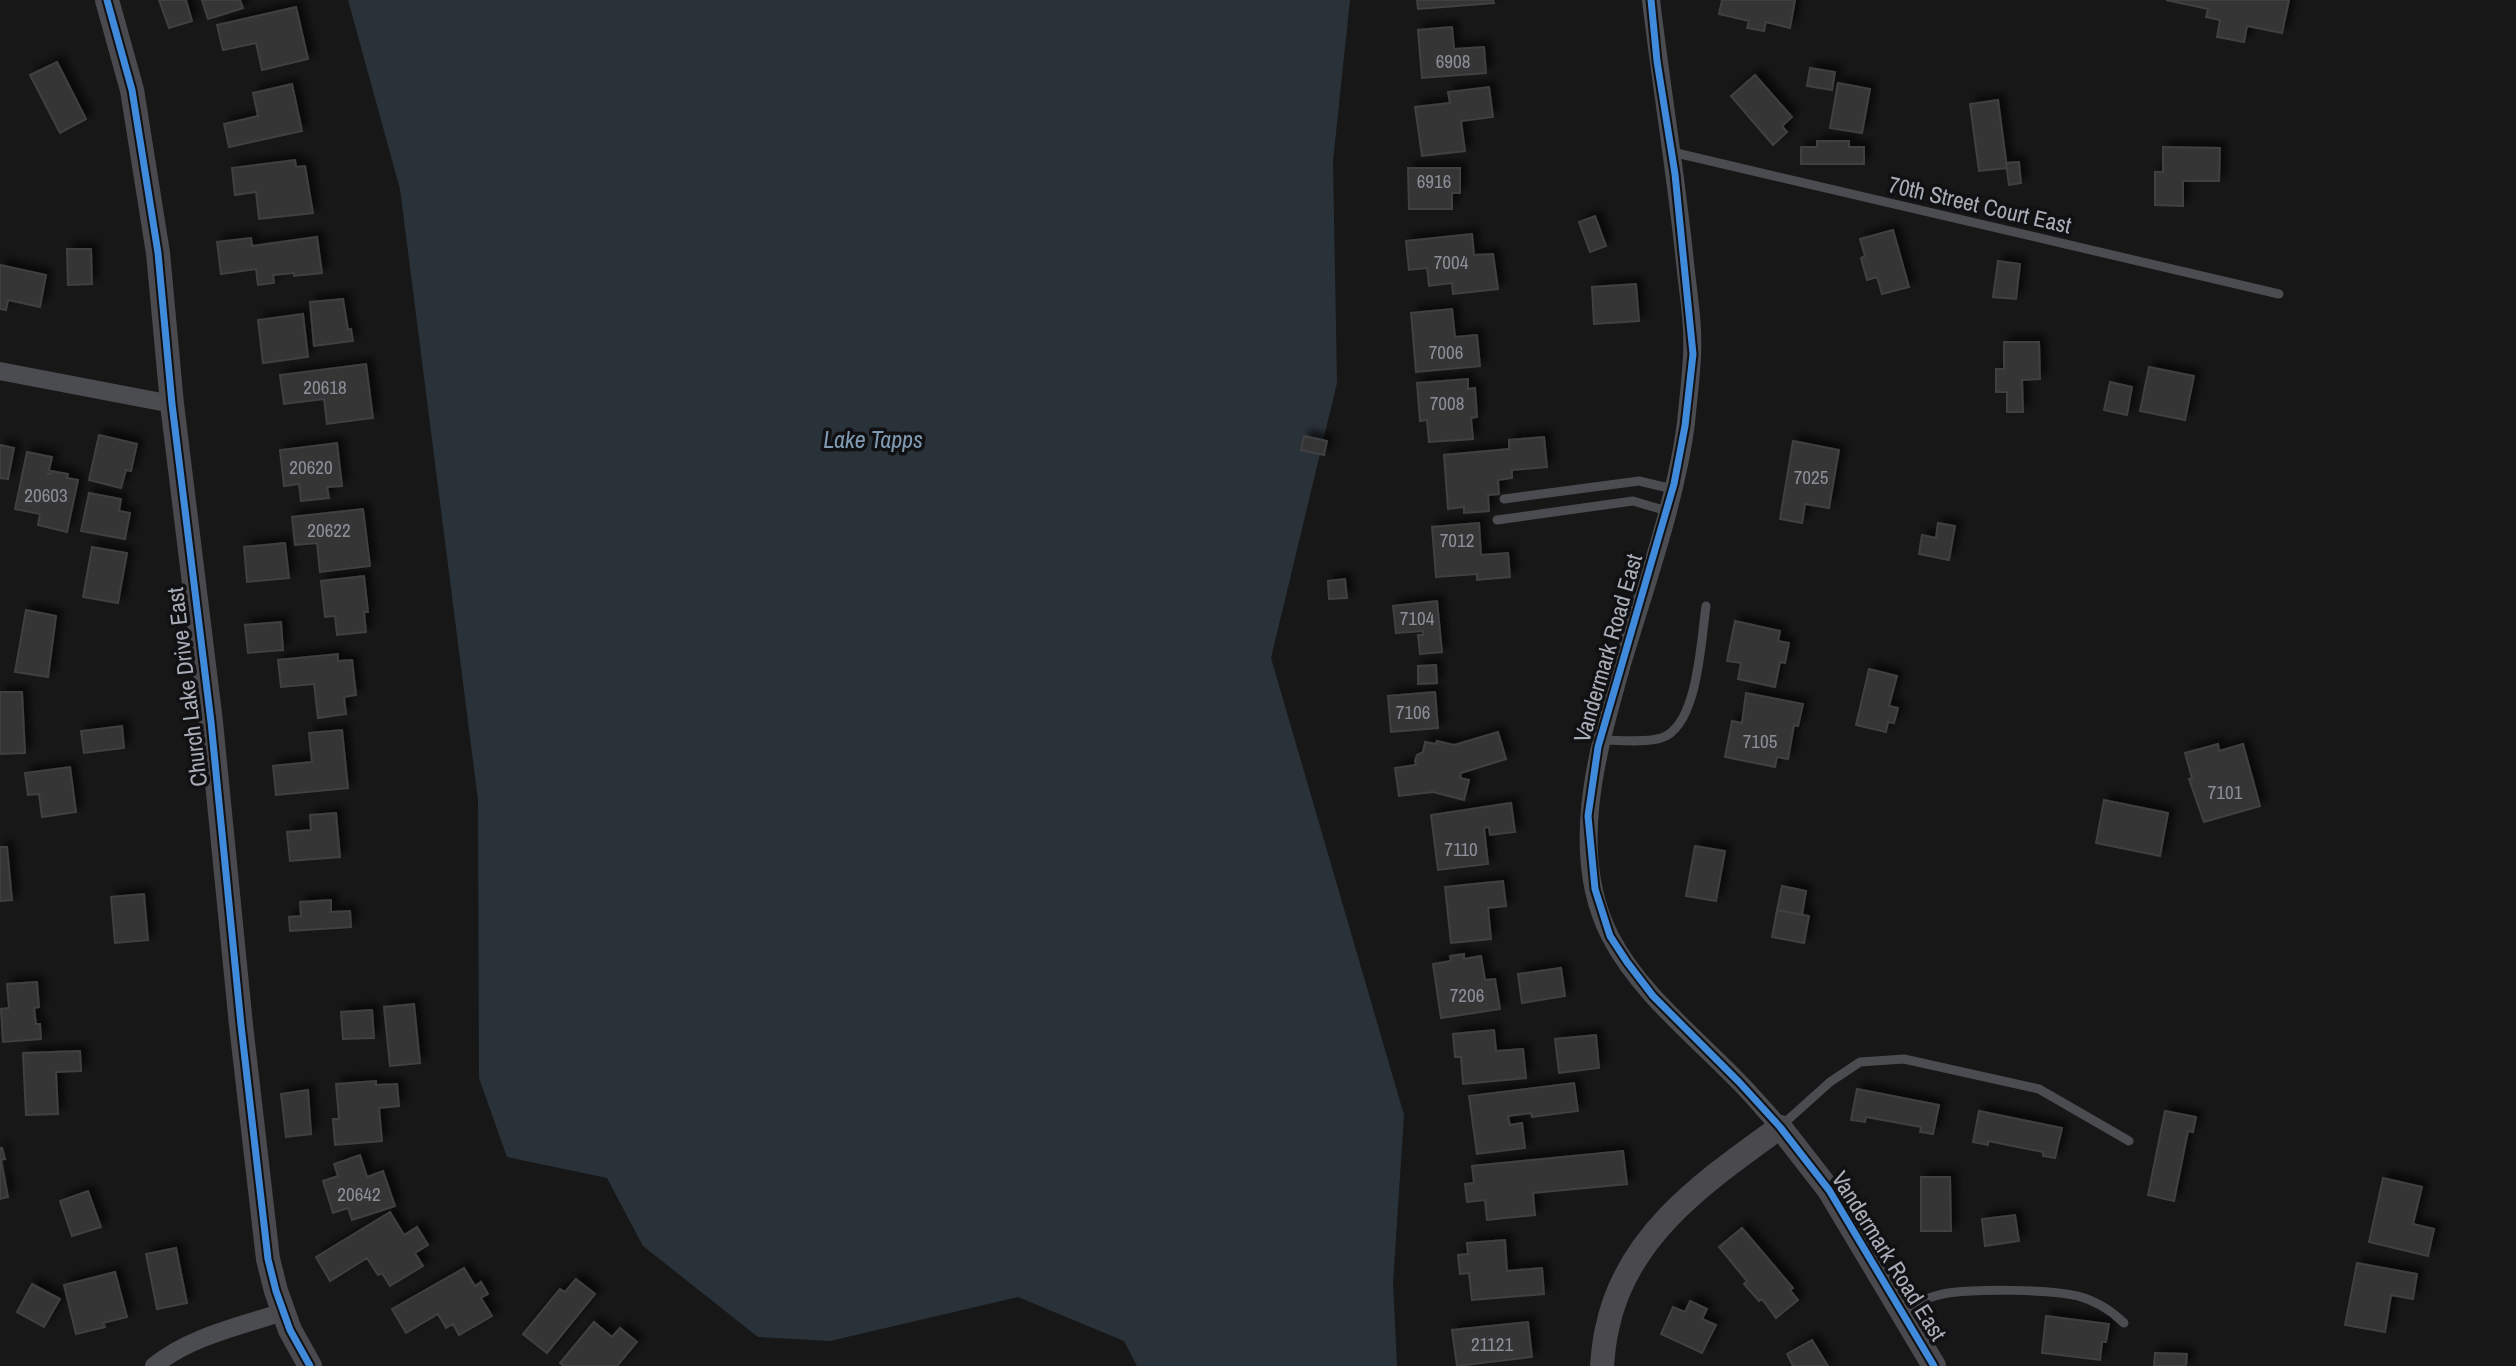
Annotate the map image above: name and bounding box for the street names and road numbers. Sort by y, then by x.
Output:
street label: 70th Street Court East [1886,168,2075,241]
street label: Vandermark Road East [1566,550,1649,746]
street label: Church Lake Drive East [159,586,214,788]
street label: Vandermark Road East [1825,1165,1954,1346]

